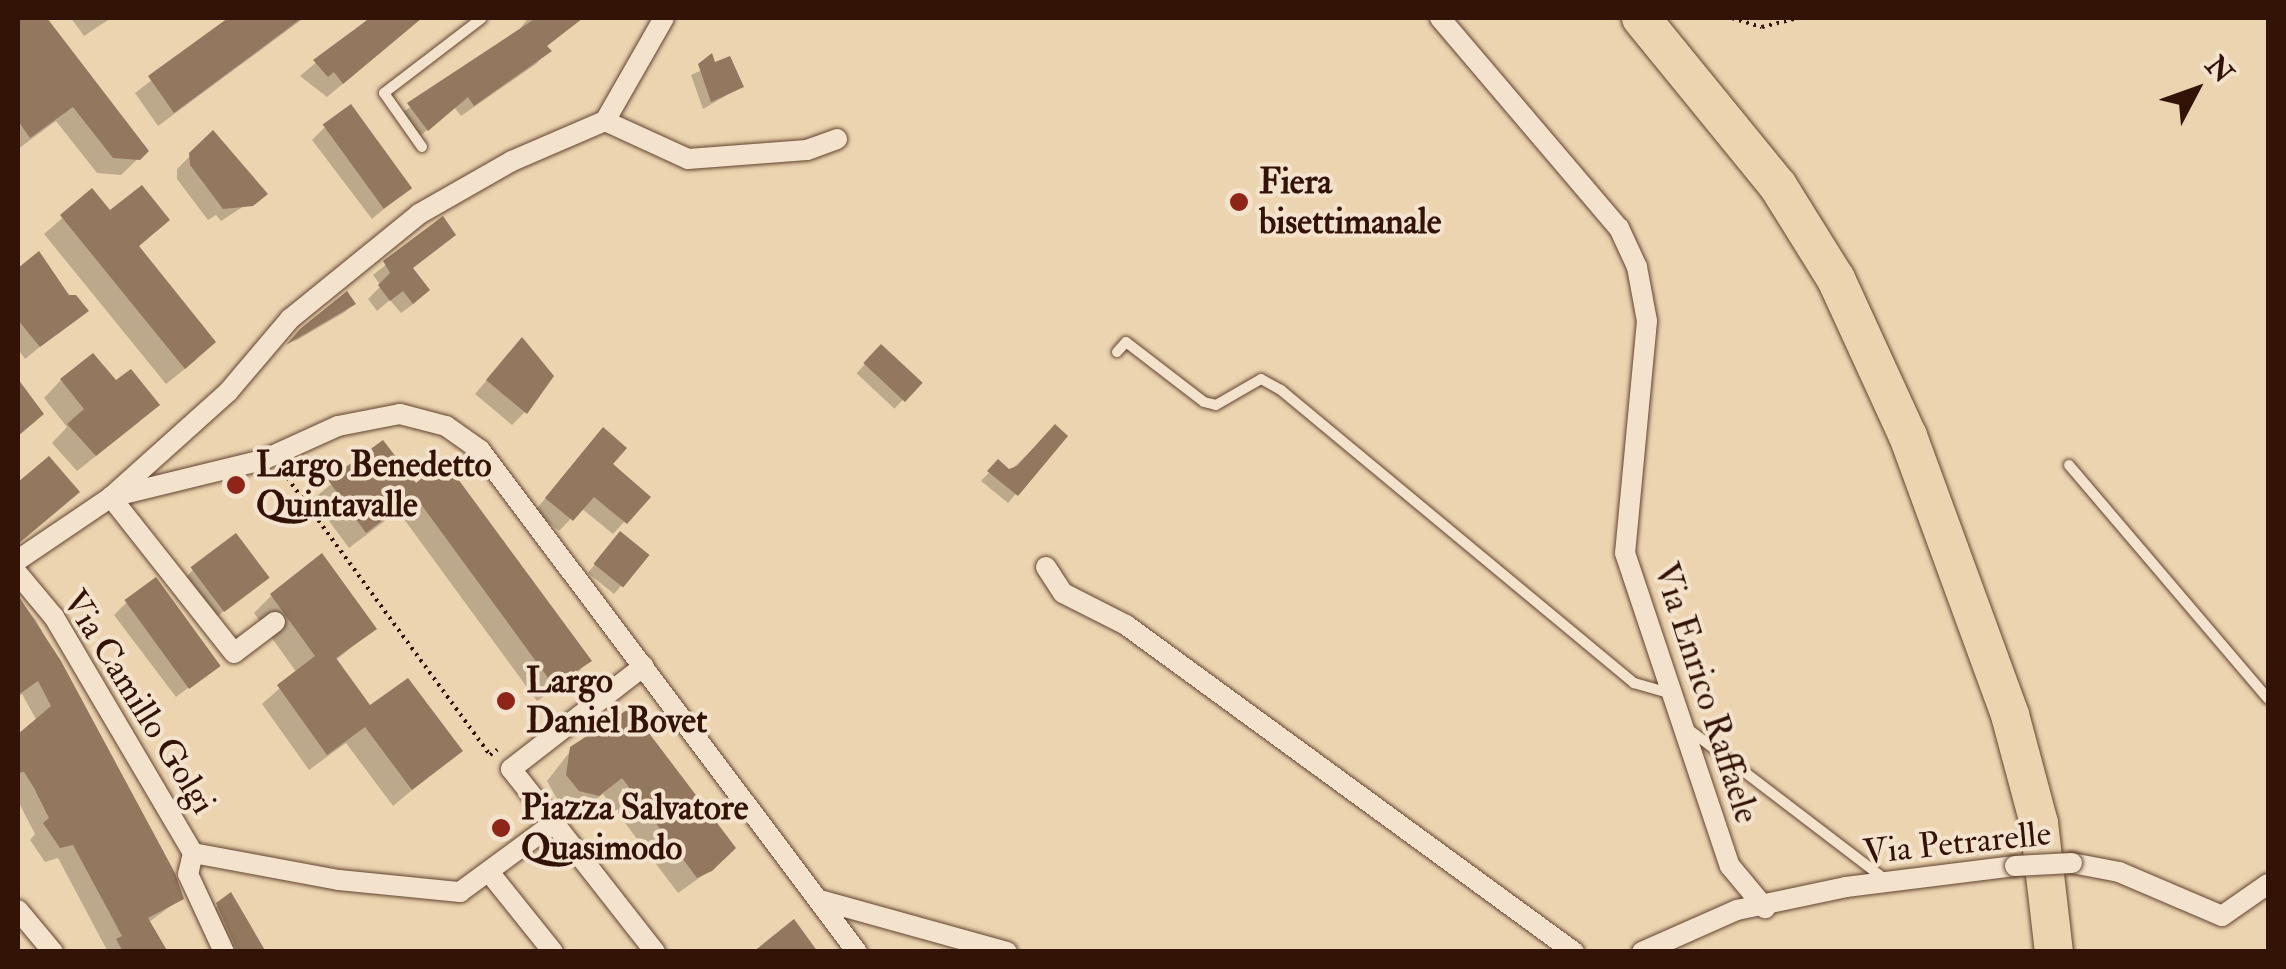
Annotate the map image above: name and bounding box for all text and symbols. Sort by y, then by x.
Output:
north arrow [2146,40,2246,140]
text: N [2198,49,2240,91]
place label: Fiera bisettimanale [1259,161,1441,243]
marker: Fiera bisettimanale [1228,191,1250,213]
place label: Largo Benedetto Quintavalle [256,444,492,526]
marker: Largo Benedetto Quintavalle [225,474,247,496]
street label: Via Enrico Raffaele [1644,558,1768,828]
street label: Via Camillo Golgi [53,582,225,822]
place label: Largo Daniel Bovet [526,660,707,742]
marker: Largo Daniel Bovet [495,690,517,712]
place label: Piazza Salvatore Quasimodo [521,787,748,869]
street label: Via Petrarelle [1861,812,2053,874]
marker: Piazza Salvatore Quasimodo [490,817,512,839]

